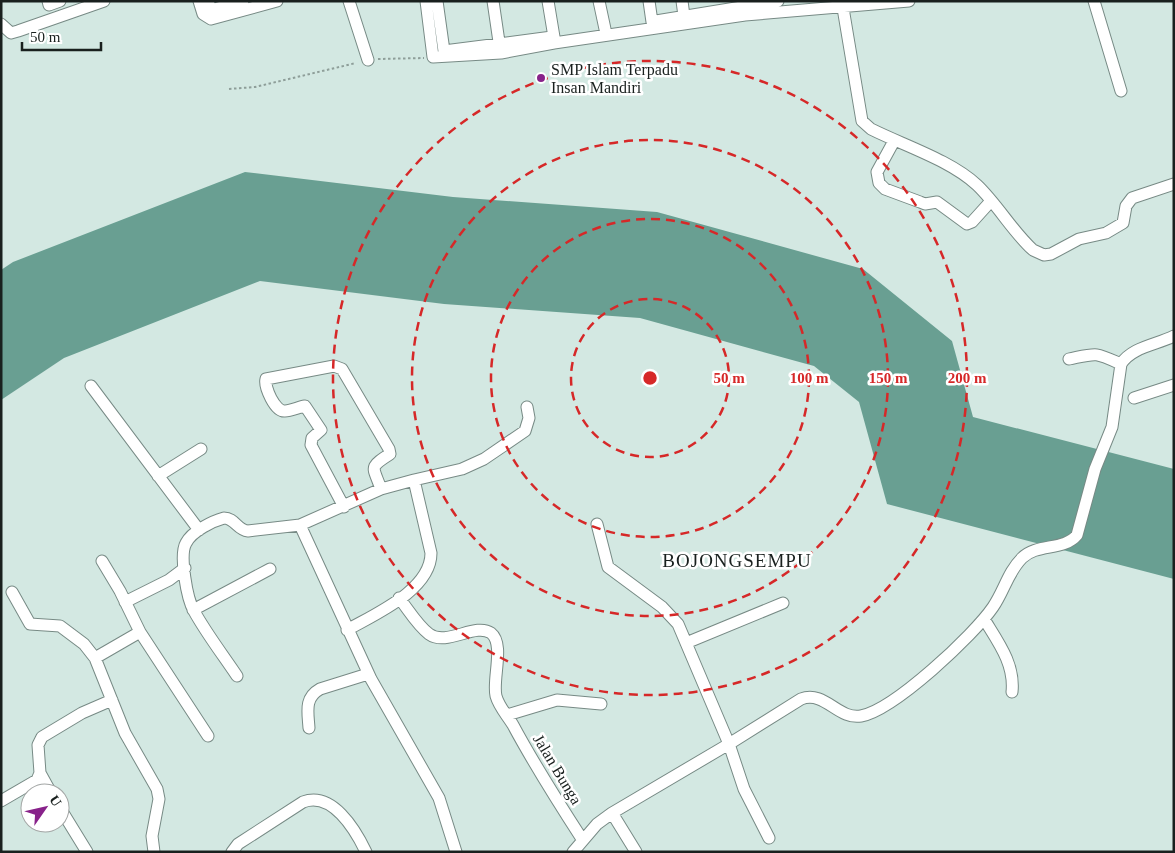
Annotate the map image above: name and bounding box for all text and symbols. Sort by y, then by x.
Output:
scale bar [22,20,101,52]
text: 50 m [30,29,61,45]
place label: SMP Islam Terpadu Insan Mandiri [551,61,678,96]
marker: SMP Islam Terpadu Insan Mandiri [535,72,547,84]
centre of rings [641,369,659,387]
text: 50 m [713,370,745,386]
text: 100 m [790,370,829,386]
text: 150 m [869,370,908,386]
text: 200 m [948,370,987,386]
district label: BOJONGSEMPU [662,550,812,571]
street label: Jalan Bunga [529,731,585,808]
north arrow [20,783,70,833]
text: U [46,793,64,809]

